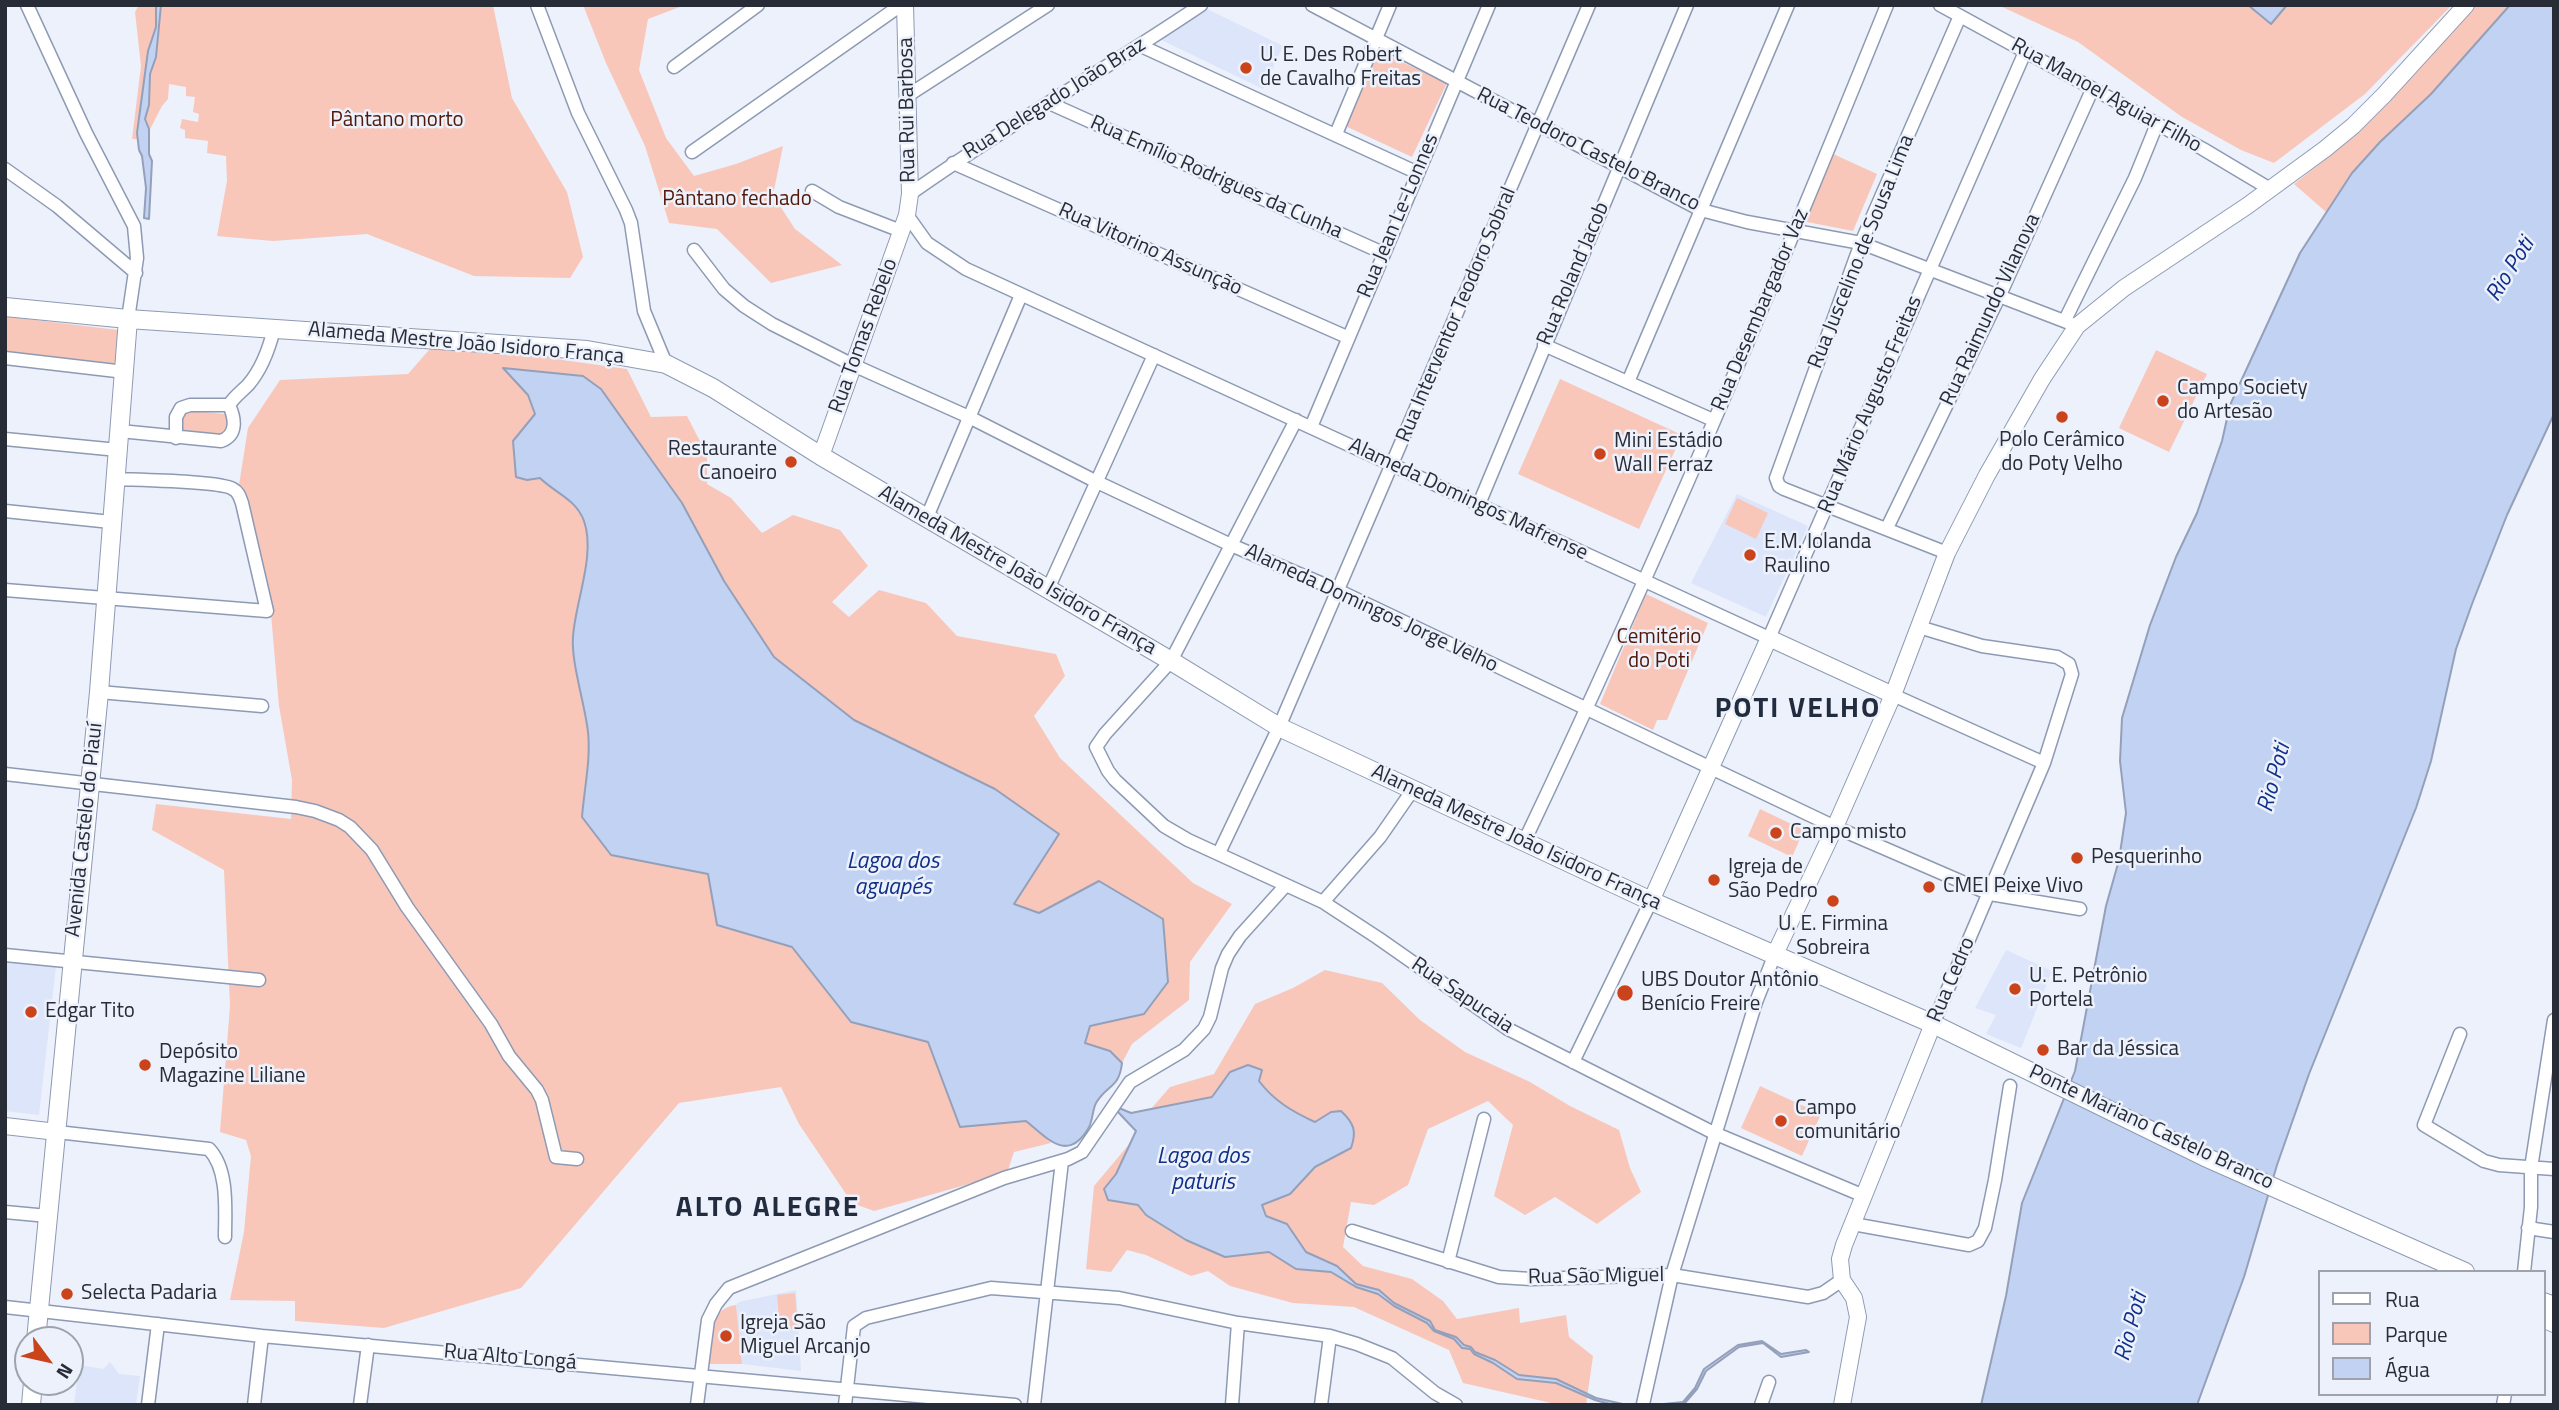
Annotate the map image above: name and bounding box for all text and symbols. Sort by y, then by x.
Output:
street label: Rua Delegado João Braz [959,33,1151,165]
street label: Rua Manoel Aguiar Filho [2006,33,2206,159]
street label: Rua Rui Barbosa [894,37,922,183]
place label: U. E. Des Robert de Cavalho Freitas [1260,43,1421,93]
marker: U. E. Des Robert de Cavalho Freitas [1238,60,1254,76]
street label: Rua Teodoro Castelo Branco [1472,83,1704,217]
park label: Pântano morto [330,108,464,134]
street label: Rua Emílio Rodrigues da Cunha [1086,111,1346,245]
street label: Rua Jean Le-Lonnes [1353,130,1445,302]
street label: Rua Juscelino de Sousa Lima [1804,131,1920,373]
street label: Rua Interventor Teodoro Sobral [1392,184,1522,446]
park label: Pântano fechado [662,187,812,213]
street label: Rua Vitorino Assunção [1054,198,1246,302]
street label: Rua Roland Jacob [1532,199,1616,349]
street label: Rua Desembargador Vaz [1707,205,1815,415]
street label: Rua Raimundo Vilanova [1935,210,2047,410]
water label: Rio Poti [2481,233,2541,307]
street label: Rua Tomas Rebelo [824,255,904,417]
street label: Rua Mário Augusto Freitas [1814,292,1928,518]
street label: Alameda Mestre João Isidoro França [307,318,625,370]
place label: Campo Society do Artesão [2177,376,2308,426]
marker: Campo Society do Artesão [2155,393,2171,409]
marker: Polo Cerâmico do Poty Velho [2054,409,2070,425]
place label: Polo Cerâmico do Poty Velho [1999,428,2125,478]
place label: Mini Estádio Wall Ferraz [1614,429,1723,479]
street label: Alameda Domingos Mafrense [1344,433,1592,567]
place label: Restaurante Canoeiro [668,437,777,487]
marker: Mini Estádio Wall Ferraz [1592,446,1608,462]
marker: Restaurante Canoeiro [783,454,799,470]
street label: Alameda Mestre João Isidoro França [873,481,1161,661]
place label: E.M. Iolanda Raulino [1764,530,1871,580]
street label: Alameda Domingos Jorge Velho [1241,539,1501,679]
marker: E.M. Iolanda Raulino [1742,547,1758,563]
park label: Cemitério do Poti [1617,625,1701,675]
district label: POTI VELHO [1716,693,1880,727]
street label: Avenida Castelo do Piauí [61,722,109,938]
water label: Rio Poti [2253,741,2297,815]
street label: Alameda Mestre João Isidoro França [1367,760,1665,916]
place label: Campo misto [1790,820,1907,846]
marker: Campo misto [1768,825,1784,841]
place label: Pesquerinho [2091,845,2202,871]
water label: Lagoa dos aguapés [847,848,939,902]
marker: Pesquerinho [2069,850,2085,866]
place label: Igreja de São Pedro [1728,855,1818,905]
marker: Igreja de São Pedro [1706,872,1722,888]
place label: CMEI Peixe Vivo [1943,874,2083,900]
marker: CMEI Peixe Vivo [1921,879,1937,895]
marker: U. E. Firmina Sobreira [1825,893,1841,909]
place label: U. E. Firmina Sobreira [1778,912,1888,962]
street label: Rua Cedro [1923,934,1981,1026]
street label: Rua Sapucaia [1406,953,1518,1039]
place label: U. E. Petrônio Portela [2029,964,2148,1014]
place label: UBS Doutor Antônio Benício Freire [1641,968,1819,1018]
marker: U. E. Petrônio Portela [2007,981,2023,997]
marker: UBS Doutor Antônio Benício Freire [1615,983,1635,1003]
place label: Edgar Tito [45,999,135,1025]
marker: Edgar Tito [23,1004,39,1020]
place label: Bar da Jéssica [2057,1037,2179,1063]
place label: Depósito Magazine Liliane [159,1040,306,1090]
marker: Bar da Jéssica [2035,1042,2051,1058]
marker: Depósito Magazine Liliane [137,1057,153,1073]
street label: Ponte Mariano Castelo Branco [2025,1060,2277,1196]
place label: Campo comunitário [1795,1096,1901,1146]
marker: Campo comunitário [1773,1113,1789,1129]
water label: Lagoa dos paturis [1157,1143,1249,1197]
district label: ALTO ALEGRE [677,1192,859,1226]
street label: Rua São Miguel [1528,1263,1664,1291]
legend [2318,1270,2545,1396]
place label: Selecta Padaria [81,1281,217,1307]
text: Rua [2385,1283,2420,1315]
marker: Selecta Padaria [59,1286,75,1302]
water label: Rio Poti [2110,1290,2154,1364]
place label: Igreja São Miguel Arcanjo [740,1311,870,1361]
text: Parque [2385,1318,2448,1350]
north arrow [14,1326,84,1396]
marker: Igreja São Miguel Arcanjo [718,1328,734,1344]
street label: Rua Alto Longá [443,1340,577,1376]
text: Água [2385,1353,2430,1385]
text: N [50,1358,81,1385]

